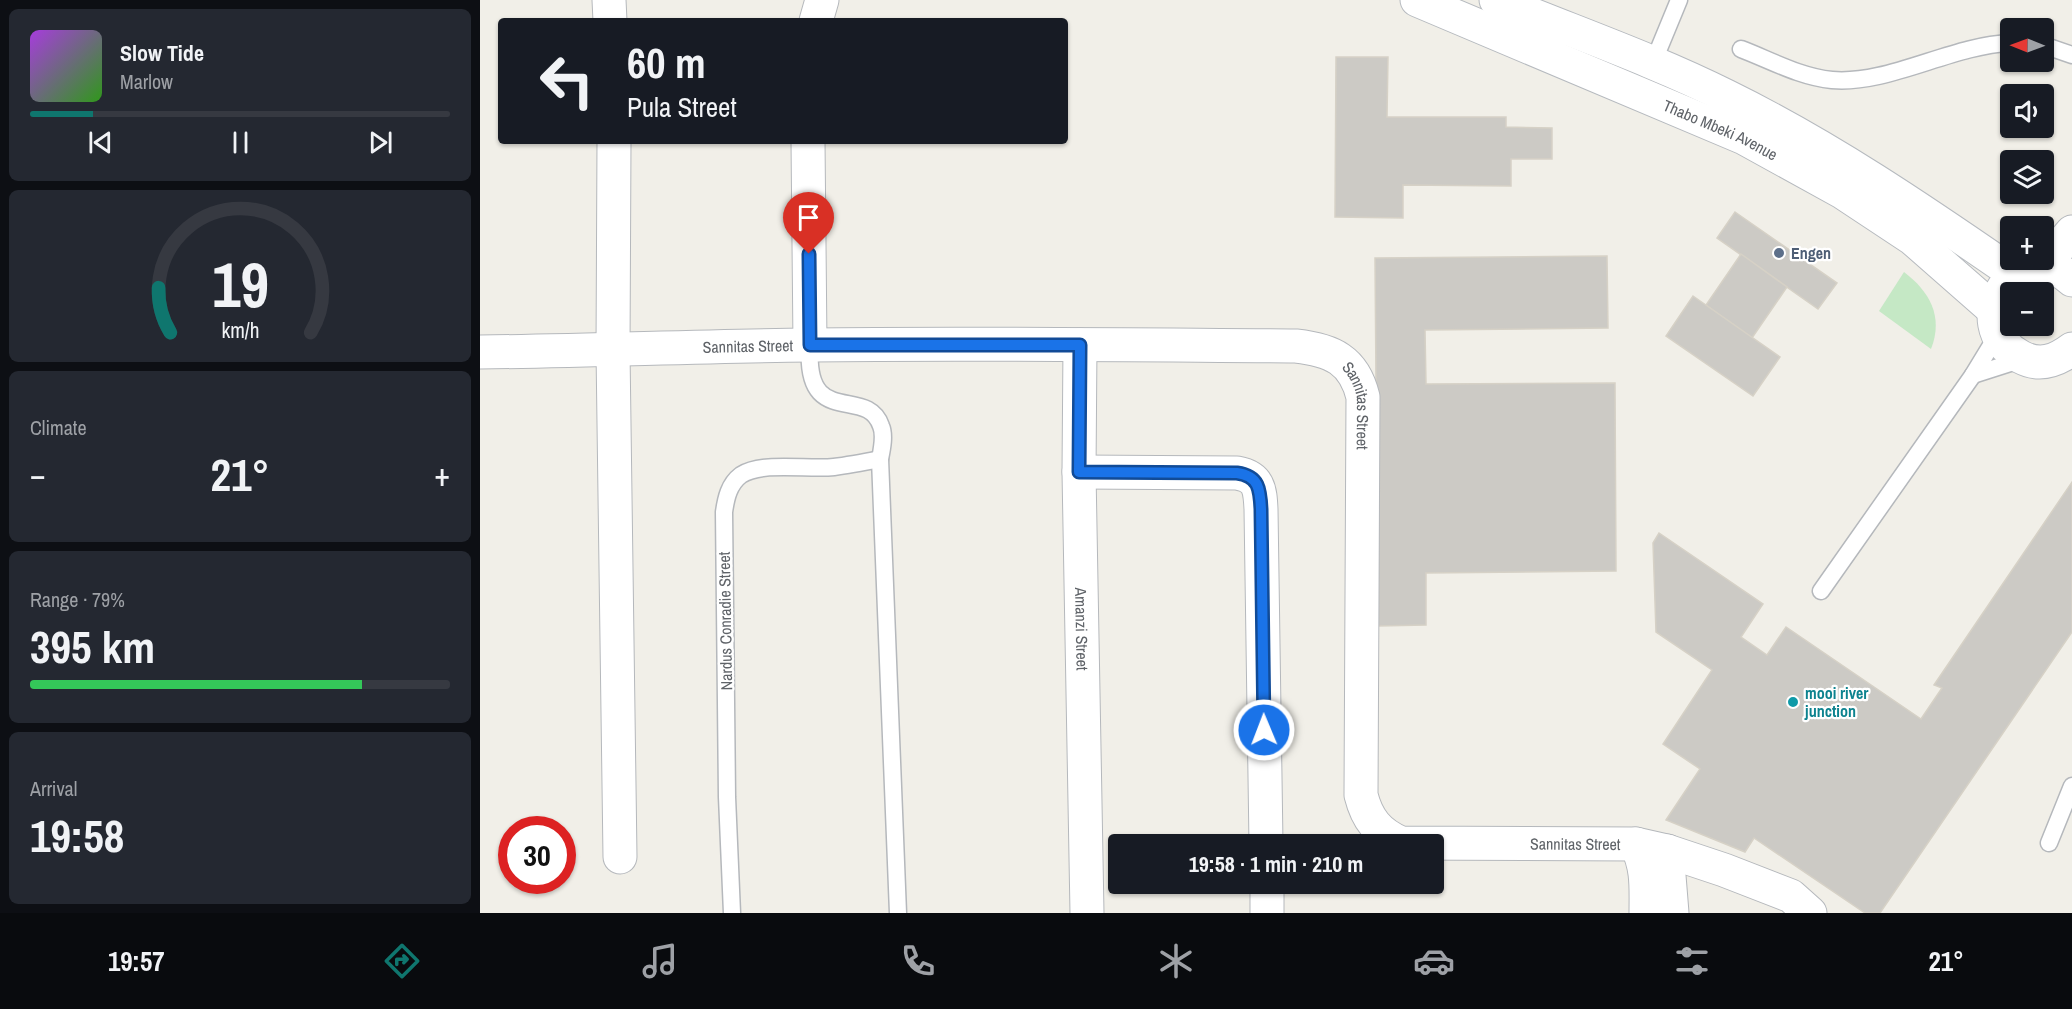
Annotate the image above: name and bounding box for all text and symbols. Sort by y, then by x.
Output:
north arrow [2000,18,2054,72]
map controls [2000,18,2054,336]
text: 60 m [627,35,706,91]
text: Slow Tide [120,38,204,68]
icon: left [528,42,606,120]
text: Marlow [120,68,173,95]
button: sound [2000,84,2054,138]
text: Pula Street [627,89,737,125]
street label: Thabo Mbeki Avenue [1660,94,1782,165]
icon: previous [84,126,117,159]
icon: pause [224,126,257,159]
icon: next [364,126,397,159]
button: layers [2000,150,2054,204]
pin [783,192,834,254]
icon: arrive [792,201,825,234]
button: + [2000,216,2054,270]
text: 19 [212,242,268,326]
place label: Engen [1791,242,1831,264]
marker: Engen [1772,246,1786,260]
button: − [2000,282,2054,336]
text: km/h [221,316,259,345]
street label: Sannitas Street [702,334,794,358]
street label: Sannitas Street [1337,356,1374,450]
text: Climate [30,414,87,441]
text: 21° [210,444,270,505]
text: − [30,452,46,496]
text: + [434,452,450,496]
street label: Nardus Conradie Street [713,551,737,690]
text: Range · 79% [30,586,125,613]
street label: Amanzi Street [1070,586,1094,671]
text: 395 km [30,616,155,677]
place label: mooi river junction [1804,682,1869,722]
marker: mooi river junction [1786,695,1800,709]
position arrow [1232,698,1296,762]
text: Arrival [30,775,77,802]
text: 19:58 [30,805,124,866]
speed limit sign: 30 [498,816,576,894]
street label: Sannitas Street [1530,833,1621,855]
text: 19:58 · 1 min · 210 m [1189,849,1363,879]
icon: directions [381,940,423,982]
icon: music [639,940,681,982]
icon: phone [897,940,939,982]
icon: climate [1155,940,1197,982]
icon: car [1413,940,1455,982]
icon: filters [1671,940,1713,982]
text: 19:57 [108,943,165,979]
text: 21° [1929,943,1964,979]

